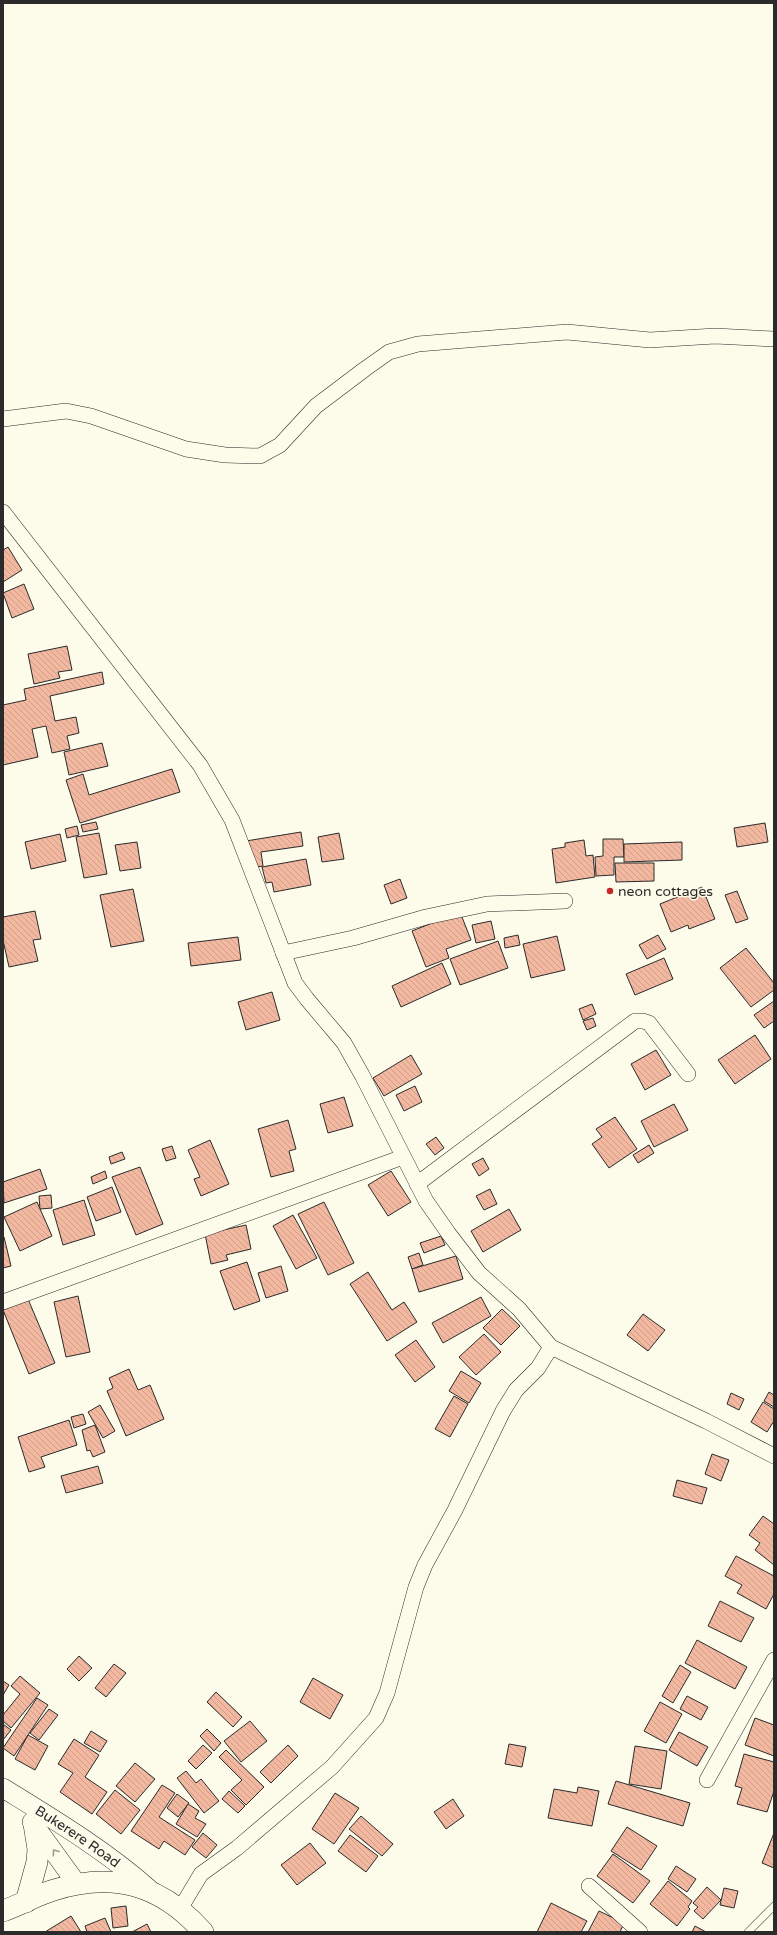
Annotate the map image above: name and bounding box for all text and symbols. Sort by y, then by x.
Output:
place label: neon cottages [618,883,713,900]
marker: neon cottages [605,886,615,896]
street label: Bukerere Road [32,1802,124,1871]
one-way arrow [52,1850,59,1857]

